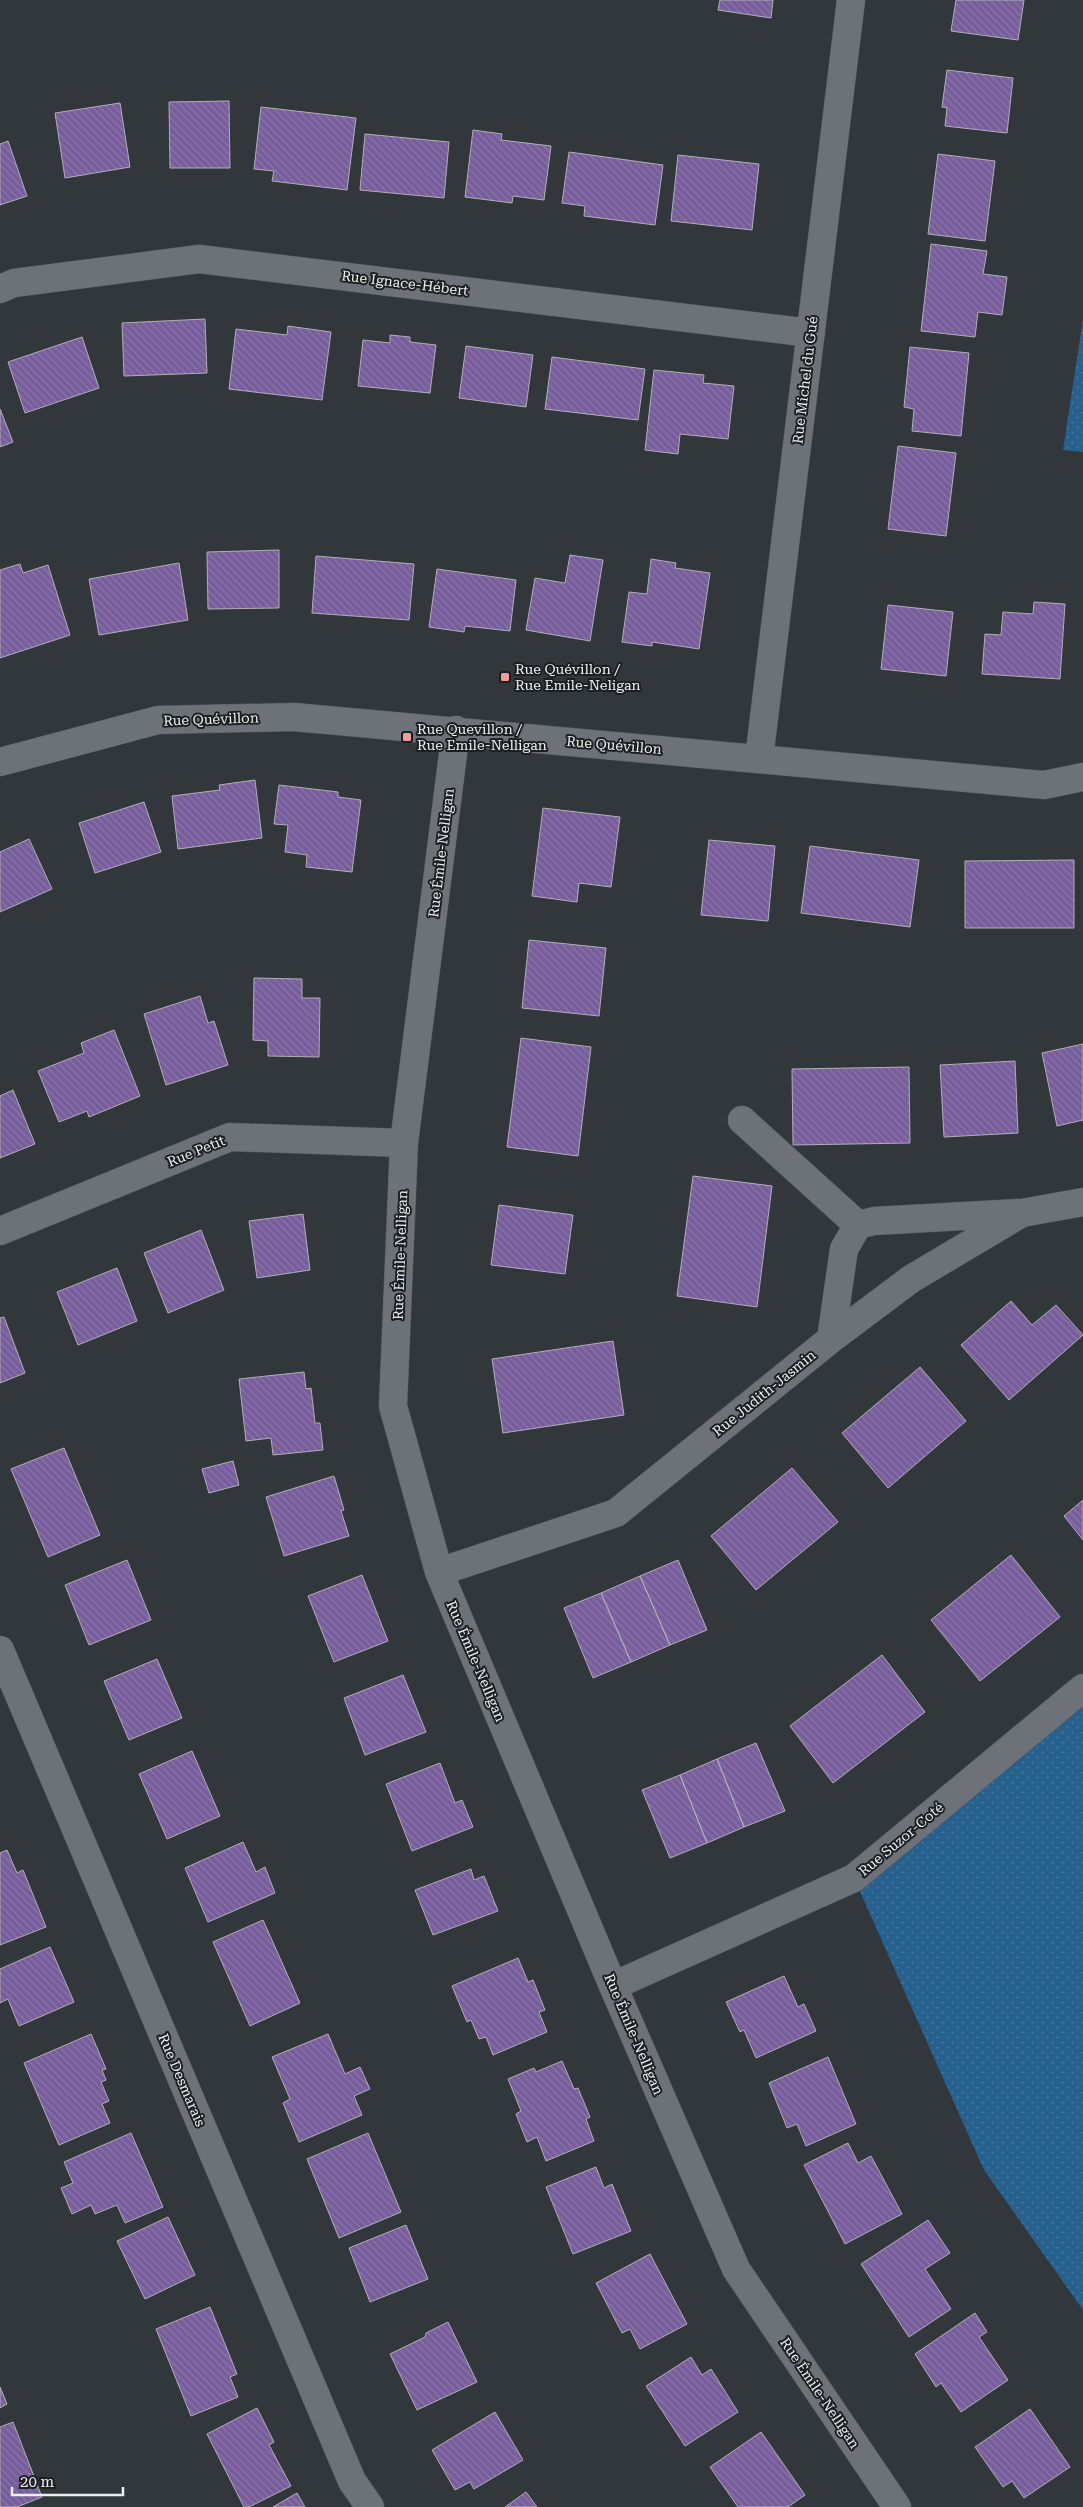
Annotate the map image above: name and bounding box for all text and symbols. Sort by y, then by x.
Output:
street label: Rue Ignace-Hébert [341,267,469,299]
street label: Rue Michel du Gué [789,315,821,445]
place label: Rue Quévillon / Rue Emile-Neligan [515,661,641,693]
marker: Rue Quévillon / Rue Emile-Neligan [499,671,511,683]
street label: Rue Quévillon [163,709,259,729]
place label: Rue Quevillon / Rue Emile-Nelligan [417,721,547,753]
marker: Rue Quevillon / Rue Emile-Nelligan [401,731,413,743]
street label: Rue Quévillon [566,733,662,757]
street label: Rue Émile-Nelligan [425,788,457,918]
street label: Rue Petit [165,1132,227,1170]
street label: Rue Émile-Nelligan [390,1190,410,1320]
street label: Rue Judith-Jasmin [709,1347,819,1439]
street label: Rue Émile-Nelligan [443,1598,509,1724]
street label: Rue Suzor-Coté [855,1799,947,1879]
street label: Rue Émile-Nelligan [601,1971,667,2097]
street label: Rue Desmarais [155,2031,209,2129]
street label: Rue Émile-Nelligan [777,2335,863,2451]
scale bar [12,2464,124,2496]
text: 20 m [20,2473,55,2491]

